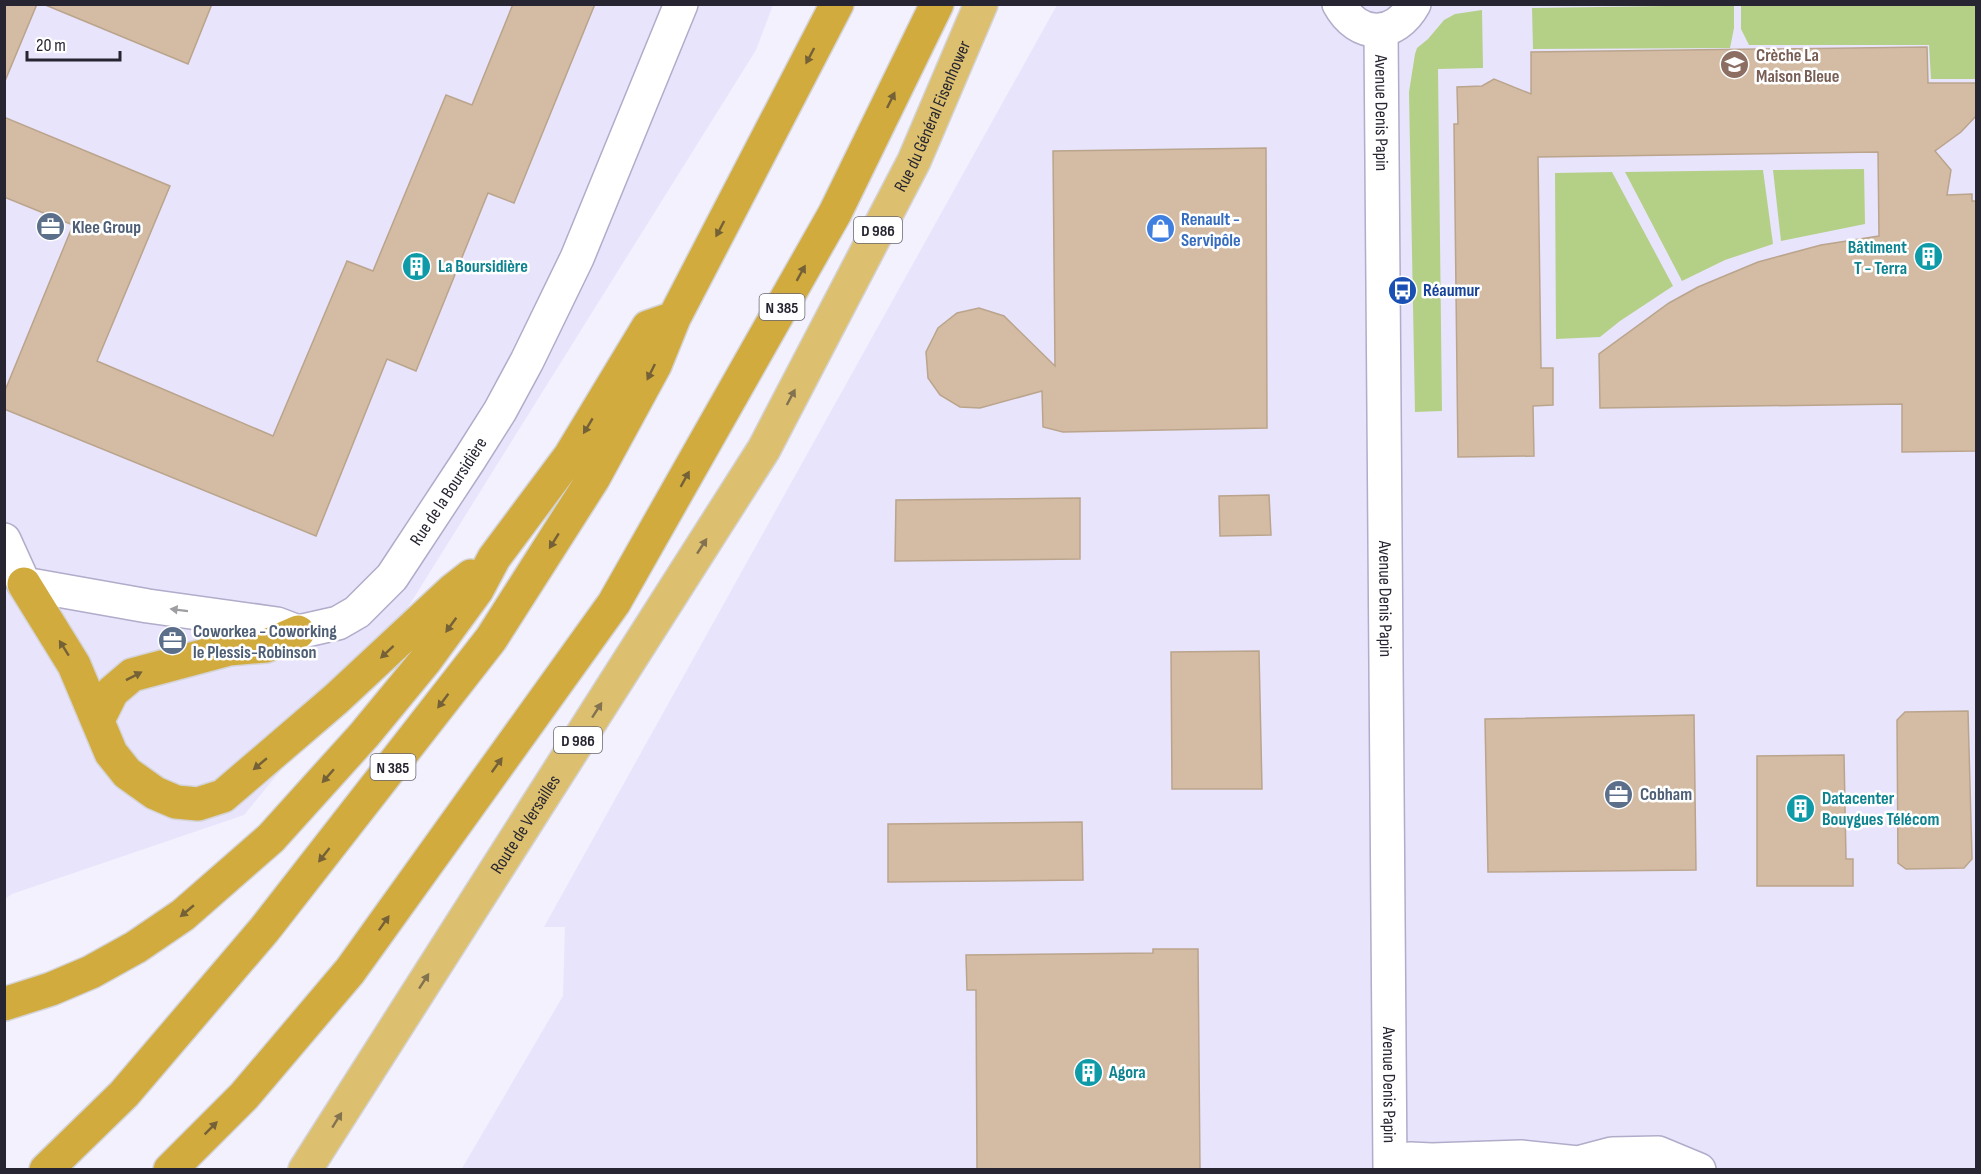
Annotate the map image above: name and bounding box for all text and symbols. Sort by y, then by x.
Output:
scale bar [27,24,120,62]
text: 20 m [36,35,66,56]
street label: Rue du Général Eisenhower [890,37,975,195]
place label: Crèche La Maison Bleue [1756,45,1839,87]
one-way arrow [805,48,815,65]
school or university icon: Crèche La Maison Bleue [1719,49,1751,81]
street label: Avenue Denis Papin [1370,54,1392,171]
one-way arrow [886,91,895,108]
place label: Renault - Servipôle [1181,209,1241,251]
office icon: Klee Group [35,211,67,243]
shop icon: Renault - Servipôle [1144,213,1176,245]
place label: Klee Group [72,217,141,238]
road number: D 986 [854,217,902,243]
one-way arrow [715,221,725,238]
place label: Bâtiment T - Terra [1848,237,1907,279]
building icon: Bâtiment T - Terra [1912,241,1944,273]
building icon: La Boursidière [401,250,433,282]
place label: La Boursidière [438,256,528,277]
one-way arrow [796,265,807,281]
bus stop icon: Réaumur [1386,274,1418,306]
place label: Réaumur [1423,280,1480,301]
road number: N 385 [760,294,804,320]
one-way arrow [647,363,656,380]
one-way arrow [786,389,796,406]
one-way arrow [583,418,594,434]
street label: Rue de la Boursidière [406,434,492,550]
one-way arrow [680,471,690,488]
one-way arrow [548,532,559,549]
one-way arrow [696,538,707,554]
street label: Avenue Denis Papin [1374,540,1396,657]
one-way arrow [169,605,188,614]
one-way arrow [445,617,457,633]
place label: Coworkea - Coworking le Plessis-Robinson [193,621,337,663]
office icon: Coworkea - Coworking le Plessis-Robinson [156,625,188,657]
one-way arrow [58,640,69,656]
one-way arrow [380,645,395,658]
one-way arrow [125,672,143,682]
one-way arrow [438,694,450,709]
one-way arrow [591,702,602,718]
road number: D 986 [554,727,602,753]
road number: N 385 [370,754,416,780]
one-way arrow [253,757,268,770]
one-way arrow [491,757,503,773]
one-way arrow [322,768,335,783]
street label: Route de Versailles [486,771,565,878]
office icon: Cobham [1603,778,1635,810]
place label: Cobham [1640,784,1692,805]
place label: Datacenter Bouygues Télécom [1822,788,1939,830]
building icon: Datacenter Bouygues Télécom [1785,792,1817,824]
one-way arrow [317,847,330,863]
one-way arrow [179,904,195,917]
one-way arrow [378,915,389,931]
one-way arrow [419,973,430,989]
street label: Avenue Denis Papin [1378,1026,1400,1143]
building icon: Agora [1072,1056,1104,1088]
place label: Agora [1108,1062,1146,1083]
one-way arrow [331,1112,342,1128]
one-way arrow [204,1122,218,1136]

